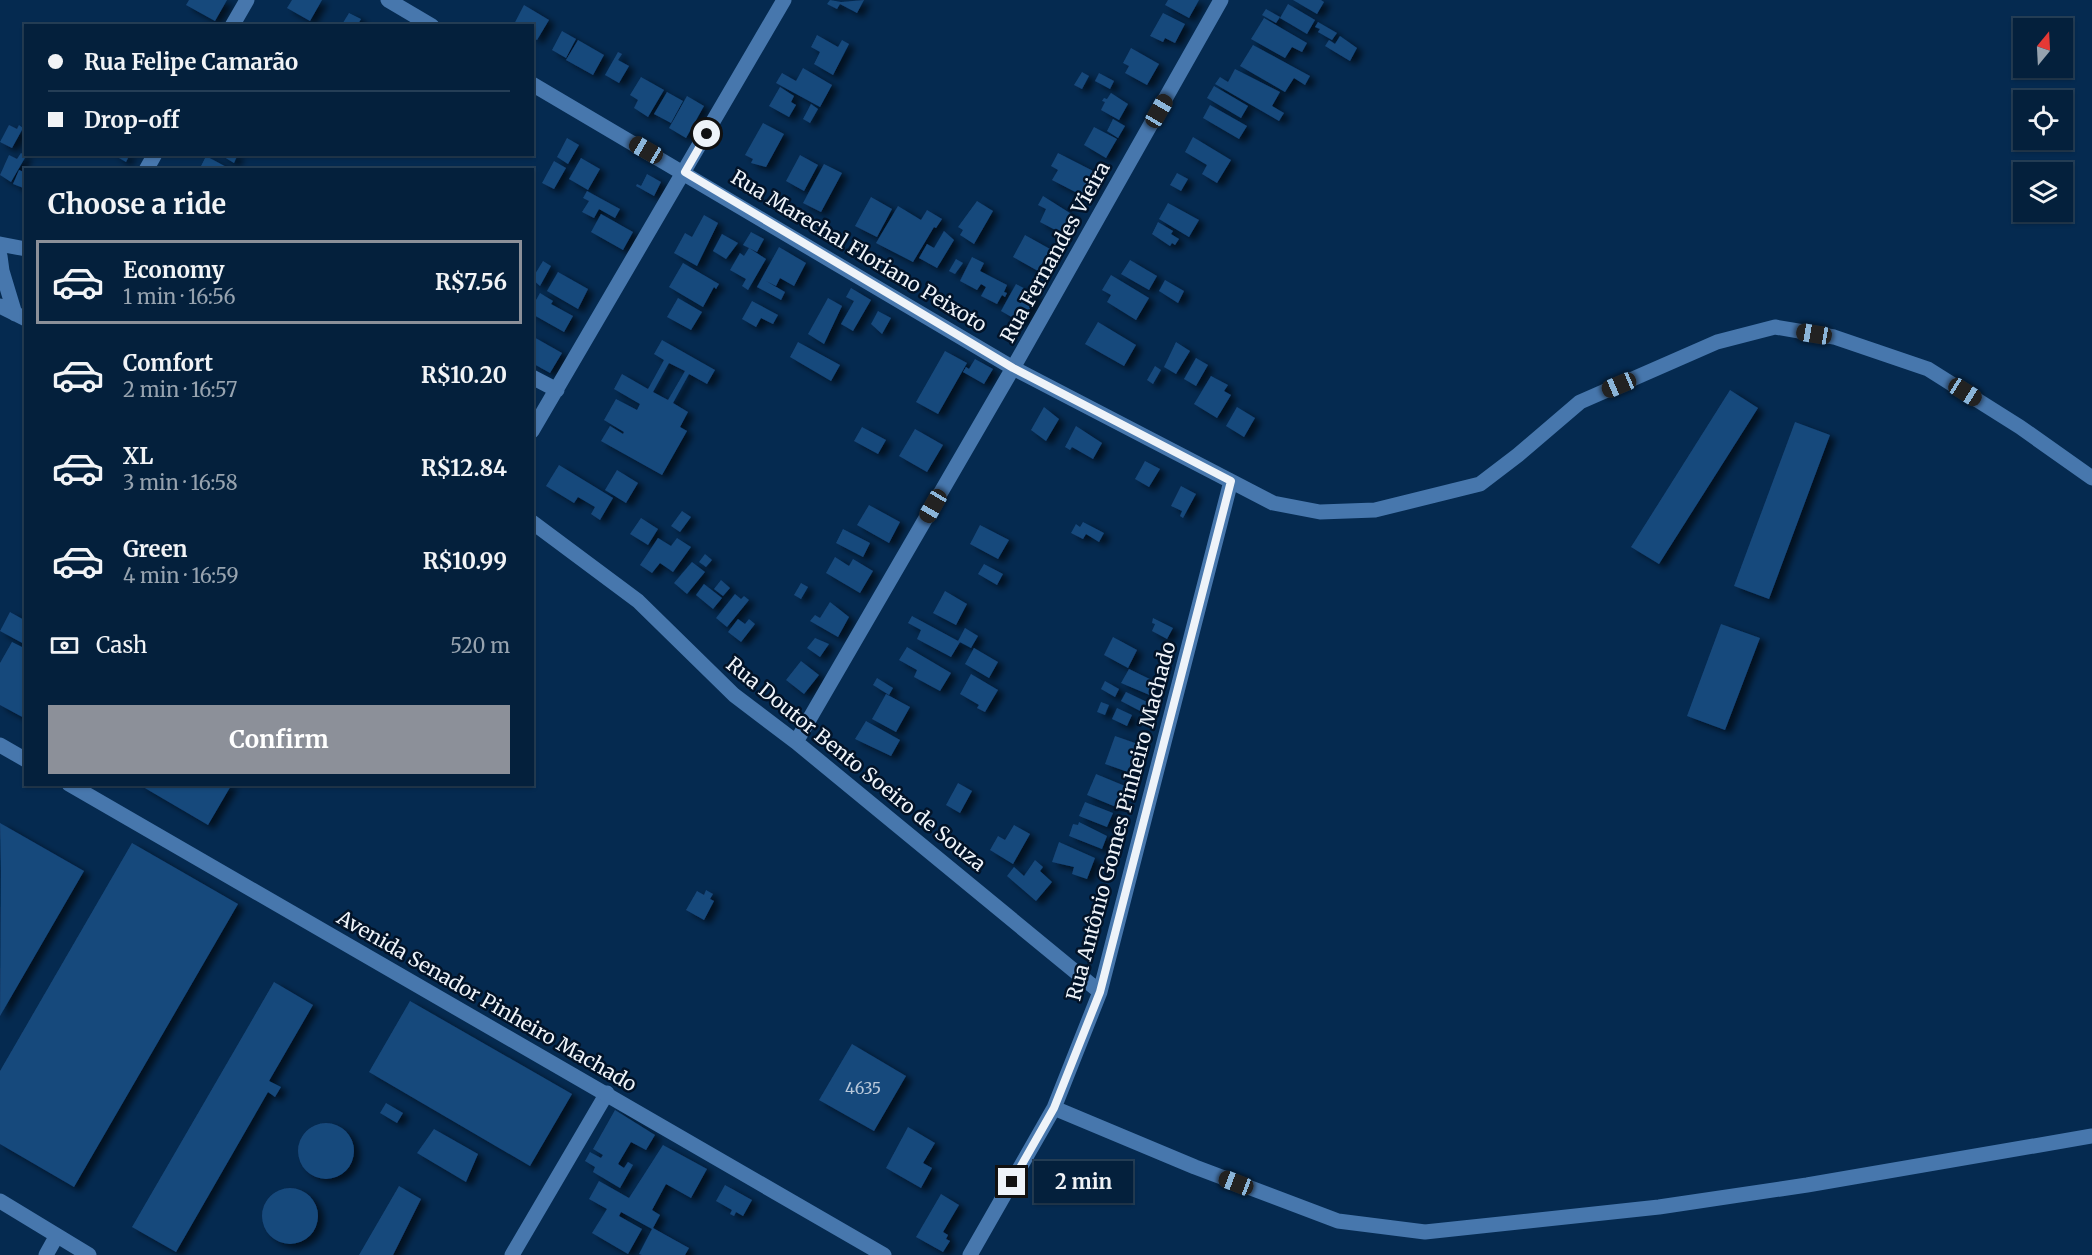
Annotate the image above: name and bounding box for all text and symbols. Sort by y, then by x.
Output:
north arrow [2013,18,2073,78]
map controls [2013,18,2073,222]
text: Rua Felipe Camarão [84,48,298,76]
button: locate [2013,90,2073,150]
car [1142,91,1176,131]
text: Drop-off [84,106,179,134]
route start [693,120,720,147]
car [626,133,666,167]
street label: Rua Fernandes Vieira [994,157,1115,347]
button: layers [2013,162,2073,222]
street label: Rua Marechal Floriano Peixoto [727,164,992,337]
text: Choose a ride [48,187,226,221]
icon: car [51,255,105,309]
text: Economy [123,256,224,284]
text: R$7.56 [435,268,507,296]
text: 1 min · 16:56 [123,284,236,309]
car [1795,322,1833,346]
icon: car [51,348,105,402]
text: Comfort [123,349,213,377]
text: R$10.20 [421,361,507,389]
car [1599,370,1639,400]
car [1945,375,1985,409]
text: 2 min · 16:57 [123,377,237,402]
icon: car [51,441,105,495]
text: XL [123,442,153,470]
text: R$12.84 [421,454,507,482]
text: 3 min · 16:58 [123,470,238,495]
car [916,486,950,526]
icon: car [51,534,105,588]
text: Green [123,535,187,563]
text: R$10.99 [423,547,507,575]
text: 4 min · 16:59 [123,563,239,588]
icon: cash [48,629,81,662]
text: Cash [96,631,147,659]
text: 520 m [450,633,510,658]
street label: Rua Antônio Gomes Pinheiro Machado [1060,638,1181,1003]
street label: Rua Doutor Bento Soeiro de Souza [722,651,991,876]
button: Confirm [48,705,510,774]
street label: Avenida Senador Pinheiro Machado [332,904,642,1097]
house number: 4635 [845,1078,881,1098]
callout: 2 min [1033,1161,1132,1203]
route end [998,1168,1025,1195]
car [1216,1168,1256,1198]
text: 2 min [1055,1169,1112,1194]

